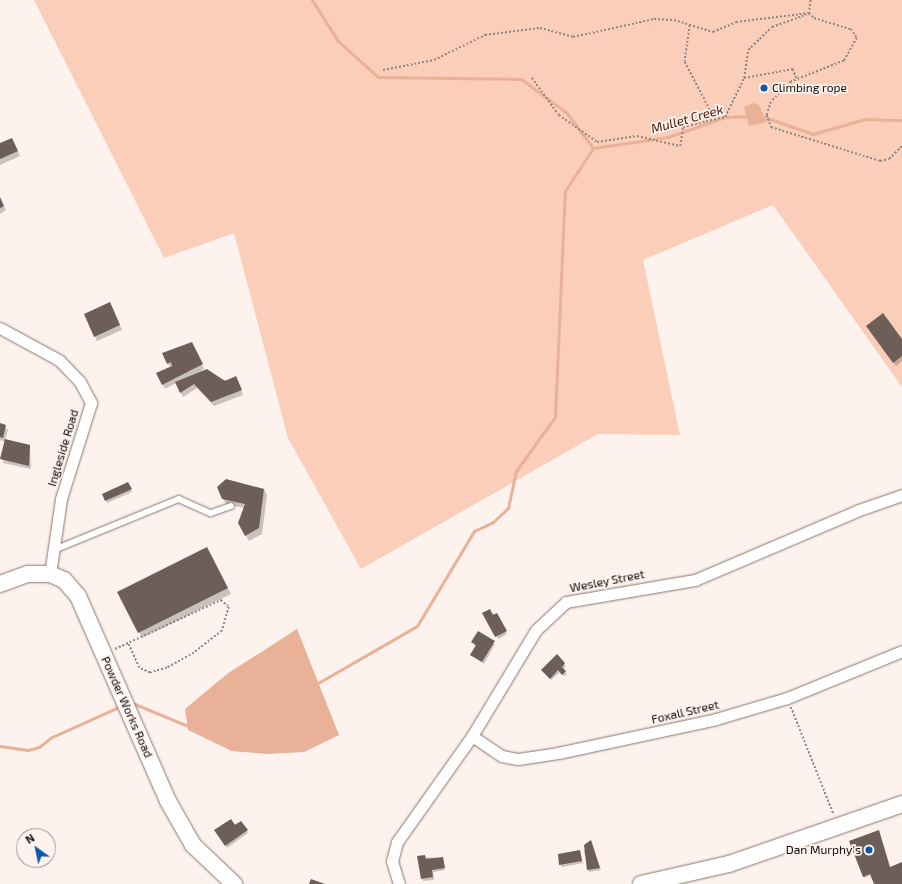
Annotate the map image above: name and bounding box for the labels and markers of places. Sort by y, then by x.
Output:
place label: Climbing rope [772,81,847,95]
marker: Climbing rope [759,83,769,93]
place label: Dan Murphy's [786,843,861,857]
marker: Dan Murphy's [864,845,874,855]

